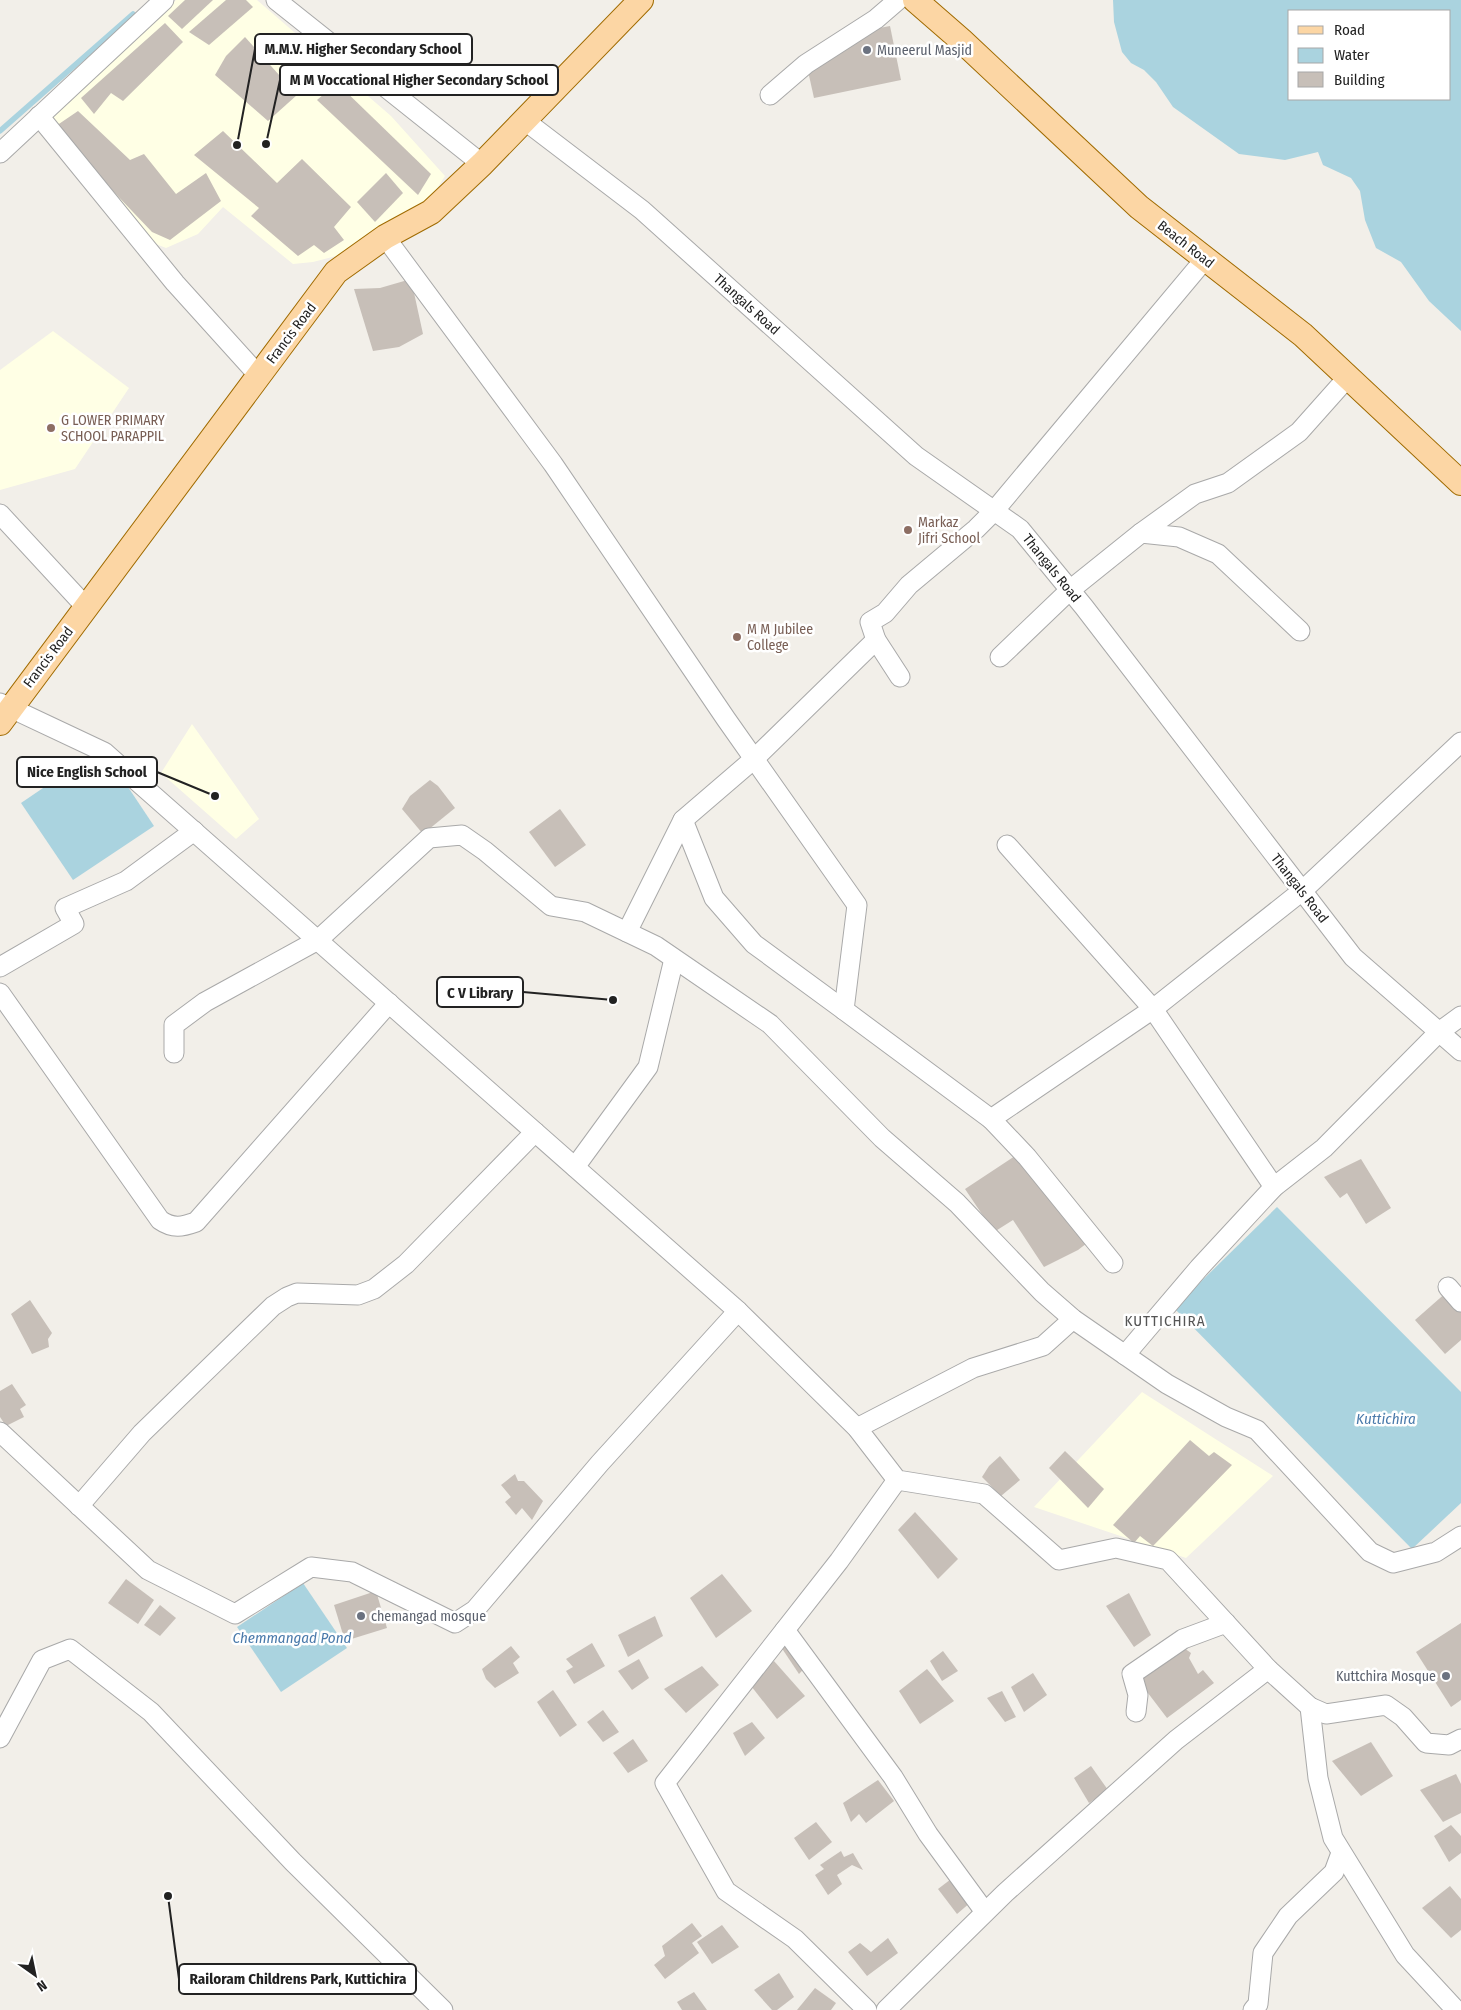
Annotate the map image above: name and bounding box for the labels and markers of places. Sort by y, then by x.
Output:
callout: M.M.V. Higher Secondary School [255,34,472,64]
place label: Muneerul Masjid [877,42,972,59]
marker: Muneerul Masjid [861,44,873,56]
callout: M M Voccational Higher Secondary School [280,65,558,95]
place label: G LOWER PRIMARY SCHOOL PARAPPIL [61,412,165,445]
marker: G LOWER PRIMARY SCHOOL PARAPPIL [45,422,57,434]
place label: Markaz Jifri School [918,514,980,547]
marker: Markaz Jifri School [902,524,914,536]
place label: M M Jubilee College [747,621,813,654]
marker: M M Jubilee College [731,631,743,643]
callout: Nice English School [17,757,157,787]
callout: C V Library [437,977,523,1007]
place label: chemangad mosque [371,1608,486,1625]
marker: chemangad mosque [355,1610,367,1622]
place label: Kuttchira Mosque [1336,1668,1436,1685]
marker: Kuttchira Mosque [1440,1670,1452,1682]
callout: Railoram Childrens Park, Kuttichira [179,1964,416,1994]

